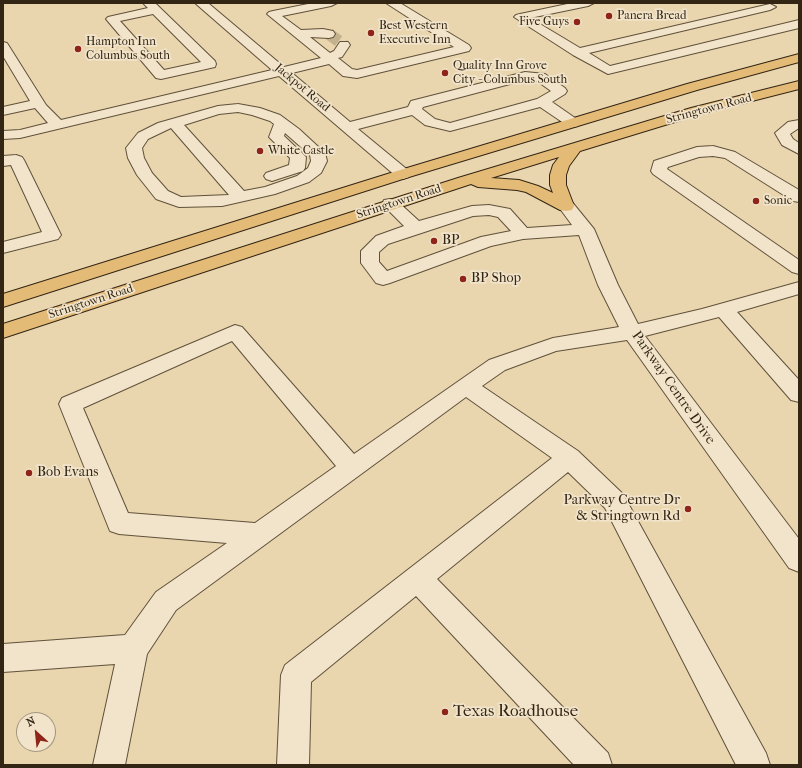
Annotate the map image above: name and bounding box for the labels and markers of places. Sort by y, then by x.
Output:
place label: Panera Bread [617,9,687,23]
marker: Panera Bread [604,11,614,21]
place label: Five Guys [519,15,569,29]
marker: Five Guys [572,17,582,27]
place label: Best Western Executive Inn [379,19,451,47]
marker: Best Western Executive Inn [366,28,376,38]
place label: Hampton Inn Columbus South [86,35,170,63]
marker: Hampton Inn Columbus South [73,44,83,54]
place label: Quality Inn Grove City - Columbus South [453,59,567,87]
marker: Quality Inn Grove City - Columbus South [440,68,450,78]
place label: White Castle [268,144,334,158]
marker: White Castle [255,146,265,156]
place label: Sonic [764,194,792,208]
marker: Sonic [751,196,761,206]
place label: BP [442,233,459,249]
marker: BP [429,236,439,246]
place label: BP Shop [471,271,521,287]
marker: BP Shop [458,274,468,284]
place label: Bob Evans [37,465,98,481]
marker: Bob Evans [24,468,34,478]
place label: Parkway Centre Dr & Stringtown Rd [563,493,680,526]
marker: Parkway Centre Dr & Stringtown Rd [683,504,693,514]
place label: Texas Roadhouse [453,702,578,722]
marker: Texas Roadhouse [440,707,450,717]

